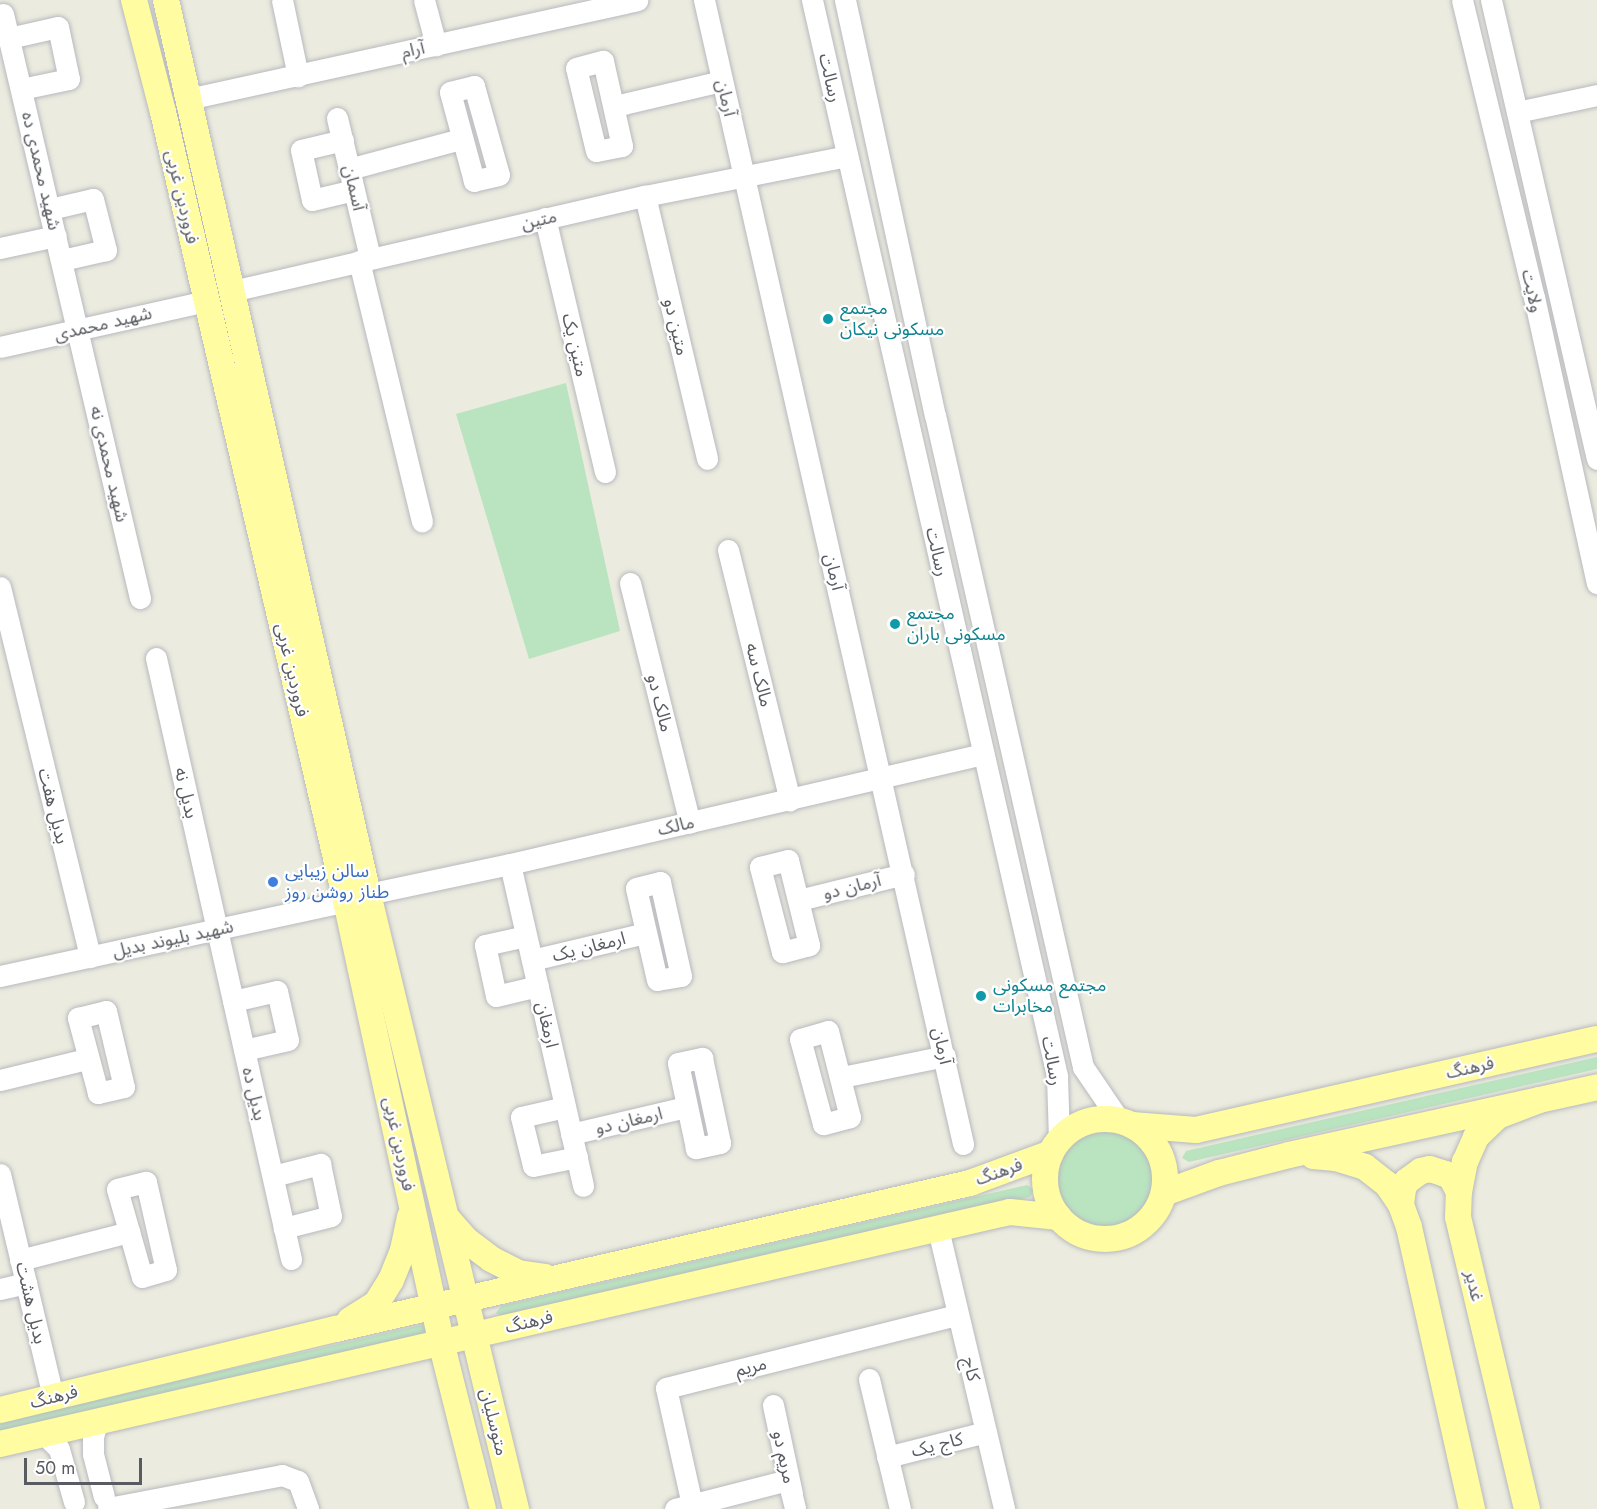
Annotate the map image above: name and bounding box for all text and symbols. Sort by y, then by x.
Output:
street label: آرام [399,37,427,63]
street label: رسالت [814,51,846,105]
street label: آرمان [711,77,741,119]
street label: شهید محمدی ده [17,110,65,232]
street label: فروردین غربی [161,148,203,246]
street label: آسمان [338,163,370,213]
street label: متین [519,205,559,235]
street label: ولایت [1517,267,1547,315]
street label: متین دو [659,296,693,358]
place label: مجتمع مسکونی نیکان [840,298,944,340]
street label: شهید محمدی [52,302,154,346]
street label: متین یک [557,311,593,379]
marker: مجتمع مسکونی نیکان [821,312,835,326]
street label: شهید محمدی نه [85,404,133,524]
street label: رسالت [921,525,953,579]
street label: آرمان [819,551,849,593]
place label: مجتمع مسکونی باران [907,603,1006,646]
marker: مجتمع مسکونی باران [888,617,902,631]
street label: فروردین غربی [271,621,313,719]
street label: مالک سه [741,641,777,709]
street label: مالک دو [642,672,678,734]
street label: بدیل نه [170,765,202,821]
street label: بدیل هفت [33,766,73,846]
street label: مالک [656,811,696,841]
place label: سالن زیبایی طناز روشن روز [285,861,389,904]
street label: آرمان دو [821,869,883,905]
marker: سالن زیبایی طناز روشن روز [266,875,280,889]
street label: شهید بلیوند بدیل [111,916,235,962]
street label: ارمغان یک [550,927,628,967]
place label: مجتمع مسکونی مخابرات [993,975,1106,1018]
marker: مجتمع مسکونی مخابرات [974,989,988,1003]
street label: ارمغان [531,1000,563,1050]
street label: آرمان [928,1026,956,1066]
street label: رسالت [1037,1035,1067,1087]
street label: فرهنگ [1444,1052,1496,1084]
street label: بدیل ده [237,1065,271,1123]
street label: فروردین غربی [379,1095,419,1193]
street label: ارمغان دو [593,1103,665,1139]
street label: فرهنگ [973,1154,1025,1190]
street label: بدیل هشت [11,1260,51,1346]
street label: غدیر [1460,1268,1488,1304]
street label: فرهنگ [503,1306,555,1338]
street label: مریم [733,1353,769,1381]
street label: کاج [958,1355,984,1383]
street label: فرهنگ [28,1381,80,1413]
street label: متوسلیان [475,1386,513,1458]
street label: کاج یک [909,1428,965,1462]
street label: مریم دو [768,1429,800,1485]
scale bar [27,1446,146,1484]
text: 50 m [35,1455,75,1481]

